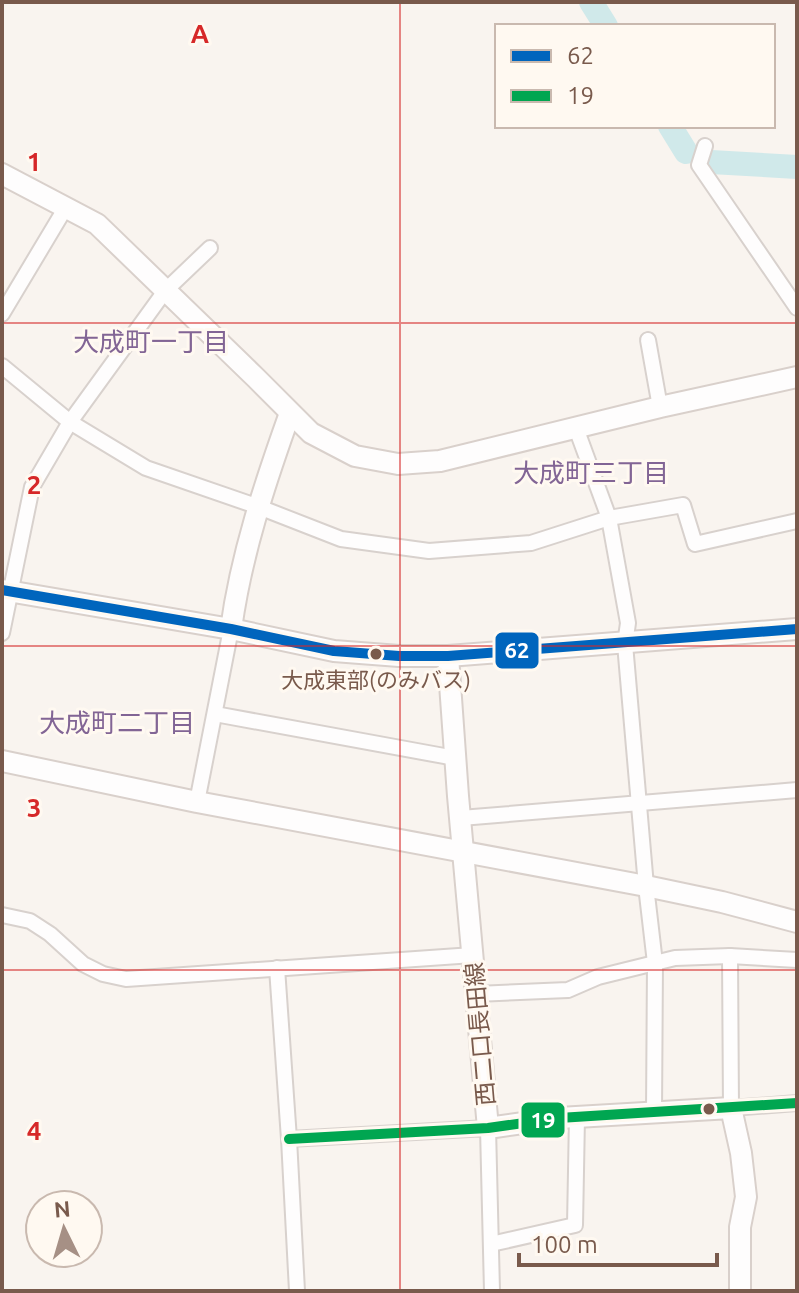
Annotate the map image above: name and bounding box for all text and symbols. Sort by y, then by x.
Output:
text: A [191,19,210,48]
legend [495,24,775,128]
text: 62 [567,42,594,69]
text: 19 [567,82,594,109]
text: 1 [27,147,41,176]
district label: 大成町一丁目 [73,327,229,356]
district label: 大成町三丁目 [513,458,669,487]
text: 2 [27,470,41,499]
line badge: 62 [494,631,540,670]
text: 62 [505,637,529,662]
marker: 大成東部(のみバス) [368,646,384,662]
place label: 大成東部(のみバス) [281,667,471,693]
district label: 大成町二丁目 [39,708,195,737]
text: 3 [27,793,41,822]
street label: 西二口長田線 [460,961,500,1107]
line badge: 19 [520,1101,566,1139]
unlabelled marker [701,1101,717,1117]
text: 19 [531,1107,555,1132]
text: 4 [27,1116,41,1145]
north arrow [24,1189,104,1269]
text: N [53,1195,71,1222]
scale bar [519,1217,717,1267]
text: 100 m [531,1231,598,1258]

